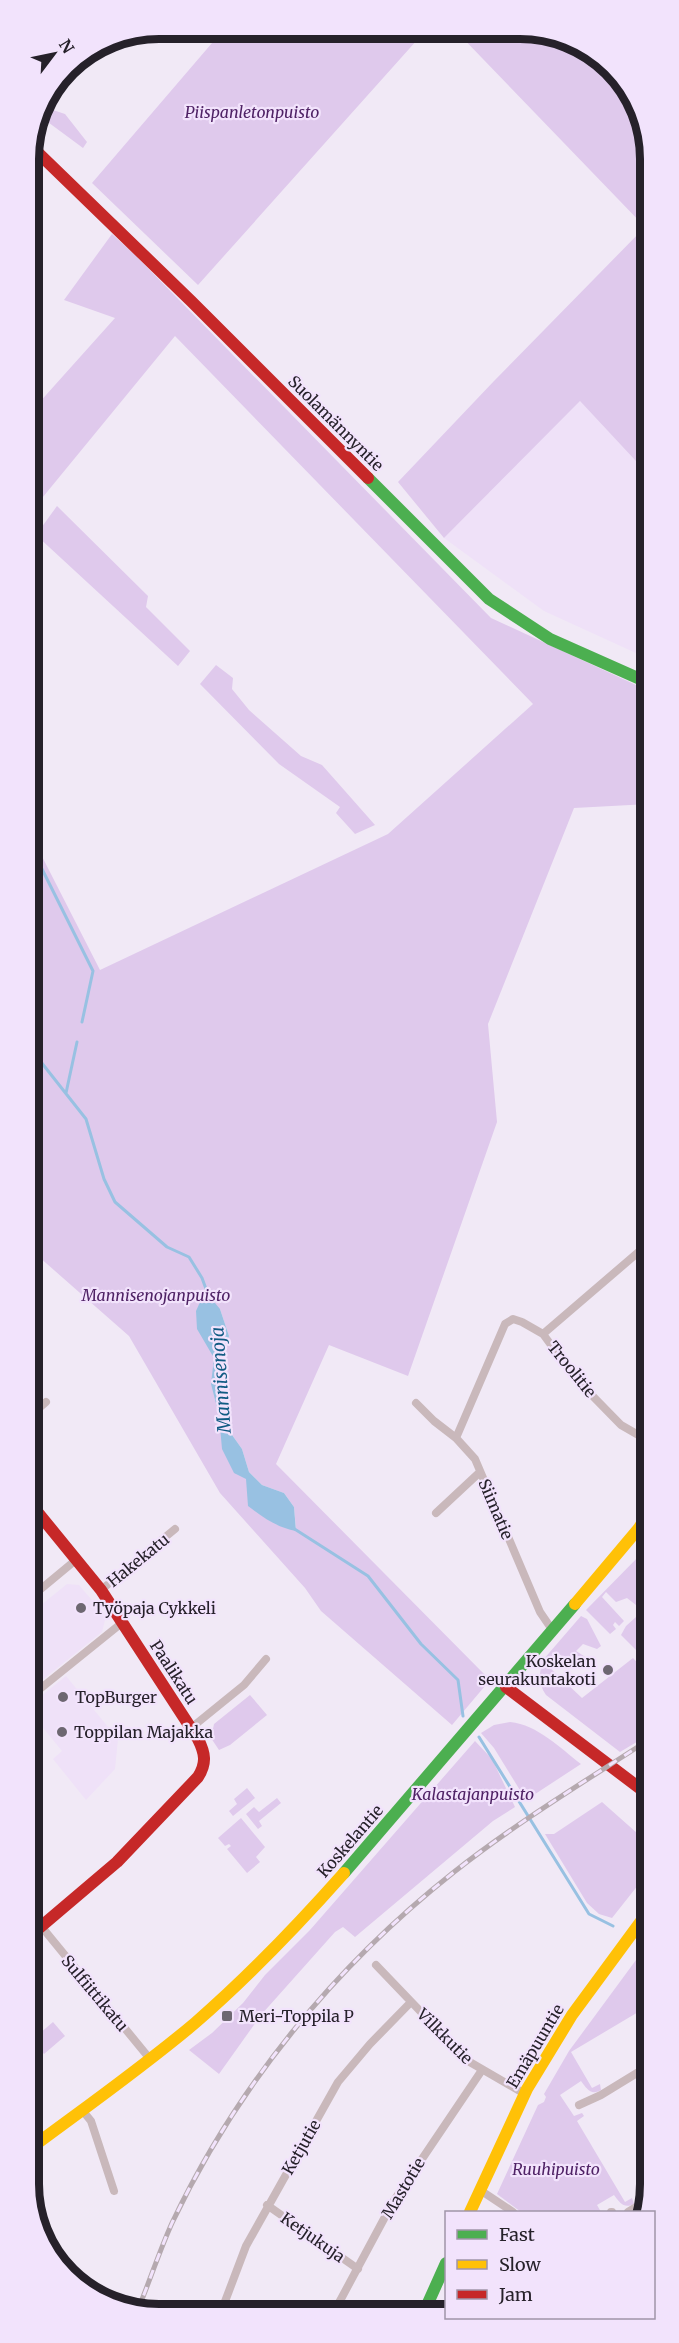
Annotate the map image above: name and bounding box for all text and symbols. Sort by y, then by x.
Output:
north arrow [24,24,84,84]
text: N [55,35,79,57]
park label: Piispanletonpuisto [185,102,319,122]
street label: Suolamännyntie [284,371,388,475]
park label: Mannisenojanpuisto [81,1285,230,1305]
water label: Mannisenoja [205,1326,236,1435]
street label: Troolitie [543,1337,601,1401]
street label: Siimatie [474,1476,518,1542]
street label: Hakekatu [103,1529,173,1591]
place label: Työpaja Cykkeli [93,1598,216,1618]
marker: Työpaja Cykkeli [74,1601,88,1615]
street label: Paalikatu [146,1636,202,1708]
place label: Koskelan seurakuntakoti [478,1651,596,1689]
marker: Koskelan seurakuntakoti [601,1663,615,1677]
place label: TopBurger [75,1687,157,1707]
marker: TopBurger [56,1690,70,1704]
place label: Toppilan Majakka [74,1722,213,1742]
marker: Toppilan Majakka [55,1725,69,1739]
park label: Kalastajanpuisto [411,1784,534,1804]
street label: Koskelantie [313,1801,387,1881]
street label: Sulfiittikatu [57,1951,133,2035]
street label: Emäpuuntie [502,2000,568,2092]
street label: Vilkkutie [412,2003,477,2068]
place label: Meri-Toppila P [239,2006,354,2026]
marker: Meri-Toppila P [220,2009,234,2023]
street label: Ketjutie [277,2116,325,2178]
street label: Mastotie [377,2154,429,2222]
park label: Ruuhipuisto [512,2159,600,2179]
street label: Ketjukuja [277,2208,349,2267]
legend [445,2211,655,2319]
text: Fast [499,2223,535,2246]
text: Slow [499,2253,542,2276]
text: Jam [498,2283,533,2306]

